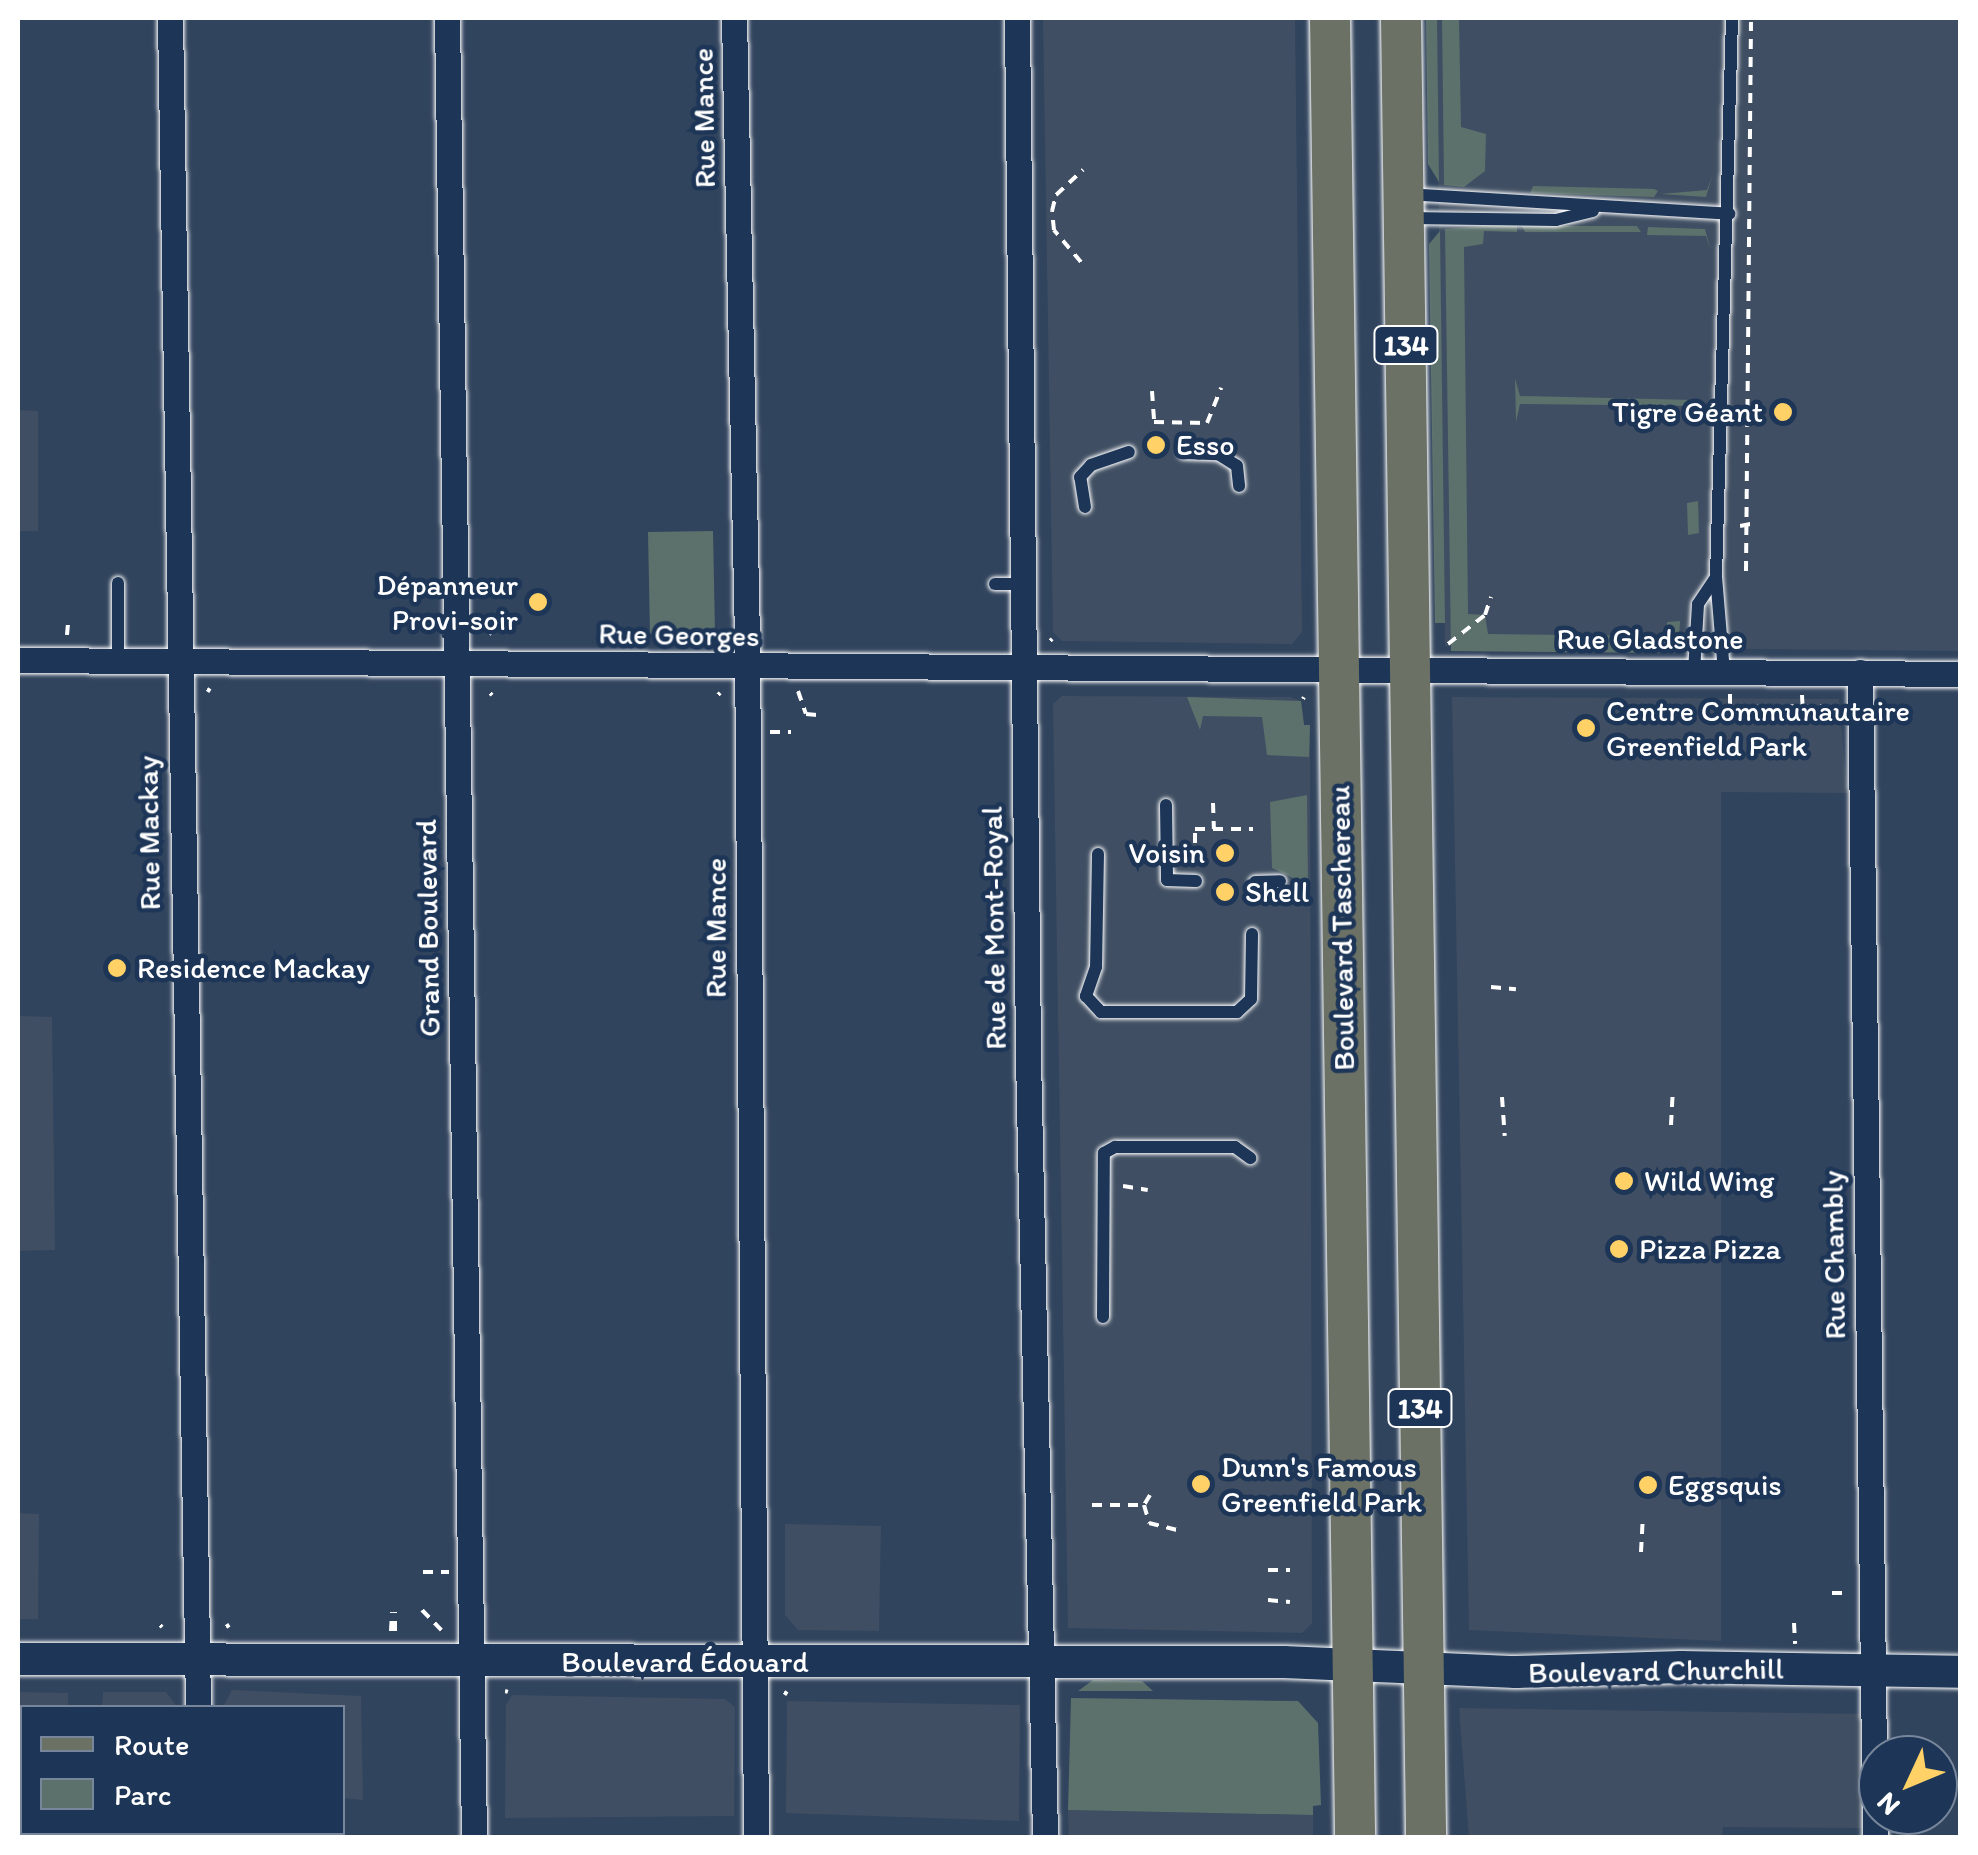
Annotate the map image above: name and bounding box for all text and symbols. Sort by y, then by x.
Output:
street label: Rue Mance [685,48,723,188]
road number: 134 [1371,322,1441,368]
place label: Tigre Géant [1612,394,1763,430]
marker: Tigre Géant [1772,401,1794,423]
place label: Esso [1176,427,1235,463]
marker: Esso [1145,434,1167,456]
place label: Dépanneur Provi-soir [376,567,518,638]
marker: Dépanneur Provi-soir [527,591,549,613]
street label: Rue Georges [598,616,760,654]
street label: Rue Gladstone [1556,621,1744,657]
place label: Centre Communautaire Greenfield Park [1606,693,1910,764]
marker: Centre Communautaire Greenfield Park [1575,717,1597,739]
street label: Rue Mackay [130,756,168,910]
street label: Boulevard Taschereau [1322,786,1362,1070]
street label: Rue de Mont-Royal [974,805,1014,1051]
street label: Grand Boulevard [408,818,448,1038]
place label: Voisin [1129,835,1205,871]
marker: Voisin [1214,842,1236,864]
street label: Rue Mance [698,858,734,998]
place label: Shell [1245,874,1309,910]
marker: Shell [1214,881,1236,903]
place label: Residence Mackay [137,950,370,986]
marker: Residence Mackay [106,957,128,979]
place label: Wild Wing [1644,1163,1774,1199]
marker: Wild Wing [1613,1170,1635,1192]
street label: Rue Chambly [1815,1170,1853,1340]
place label: Pizza Pizza [1639,1231,1780,1267]
marker: Pizza Pizza [1608,1238,1630,1260]
road number: 134 [1385,1385,1455,1431]
place label: Dunn's Famous Greenfield Park [1221,1449,1422,1520]
place label: Eggsquis [1668,1467,1782,1503]
marker: Dunn's Famous Greenfield Park [1190,1473,1212,1495]
marker: Eggsquis [1637,1474,1659,1496]
street label: Boulevard Édouard [562,1644,808,1680]
street label: Boulevard Churchill [1527,1651,1785,1691]
legend [20,1705,345,1835]
text: Route [114,1726,189,1763]
north arrow [1858,1735,1958,1835]
text: Parc [114,1776,171,1813]
text: N [1869,1786,1907,1823]

